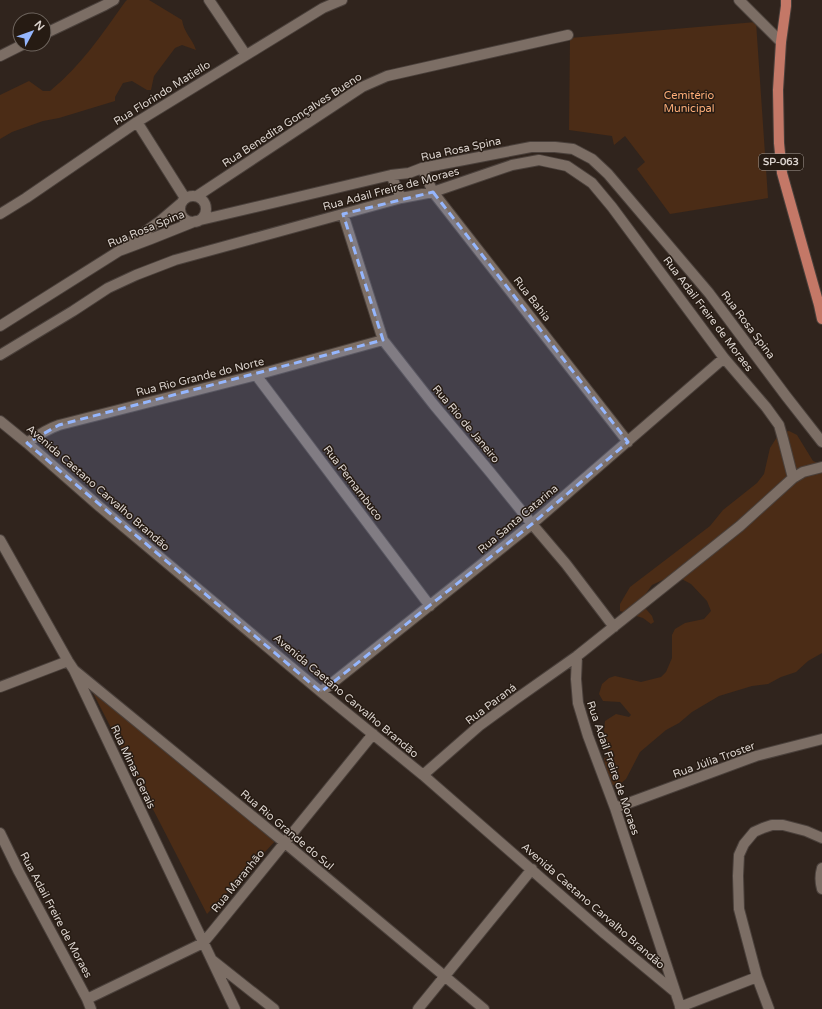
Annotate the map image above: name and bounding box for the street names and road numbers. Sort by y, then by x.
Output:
street label: Rua Florindo Matiello [111,58,213,128]
street label: Rua Benedita Gonçalves Bueno [220,70,364,170]
street label: Rua Rosa Spina [420,134,502,164]
road number: SP-063 [759,154,803,170]
street label: Rua Adail Freire de Moraes [321,165,461,213]
street label: Rua Rosa Spina [106,208,186,250]
street label: Rua Adail Freire de Moraes [660,254,756,374]
street label: Rua Bahia [511,274,553,324]
street label: Rua Rosa Spina [718,288,778,362]
street label: Rua Rio Grande do Norte [135,355,265,399]
street label: Rua Rio de Janeiro [430,383,502,466]
street label: Avenida Caetano Carvalho Brandão [24,422,172,554]
street label: Rua Pernambuco [321,443,386,523]
street label: Rua Santa Catarina [475,482,561,556]
street label: Avenida Caetano Carvalho Brandão [271,631,421,761]
street label: Rua Paraná [463,681,519,727]
street label: Rua Adail Freire de Moraes [584,699,642,837]
street label: Rua Minas Gerais [108,723,158,811]
street label: Rua Júlia Troster [671,739,758,781]
street label: Rua Rio Grande do Sul [238,787,336,873]
street label: Avenida Caetano Carvalho Brandão [519,840,667,972]
street label: Rua Maranhão [209,847,267,915]
street label: Rua Adail Freire de Moraes [17,850,95,980]

